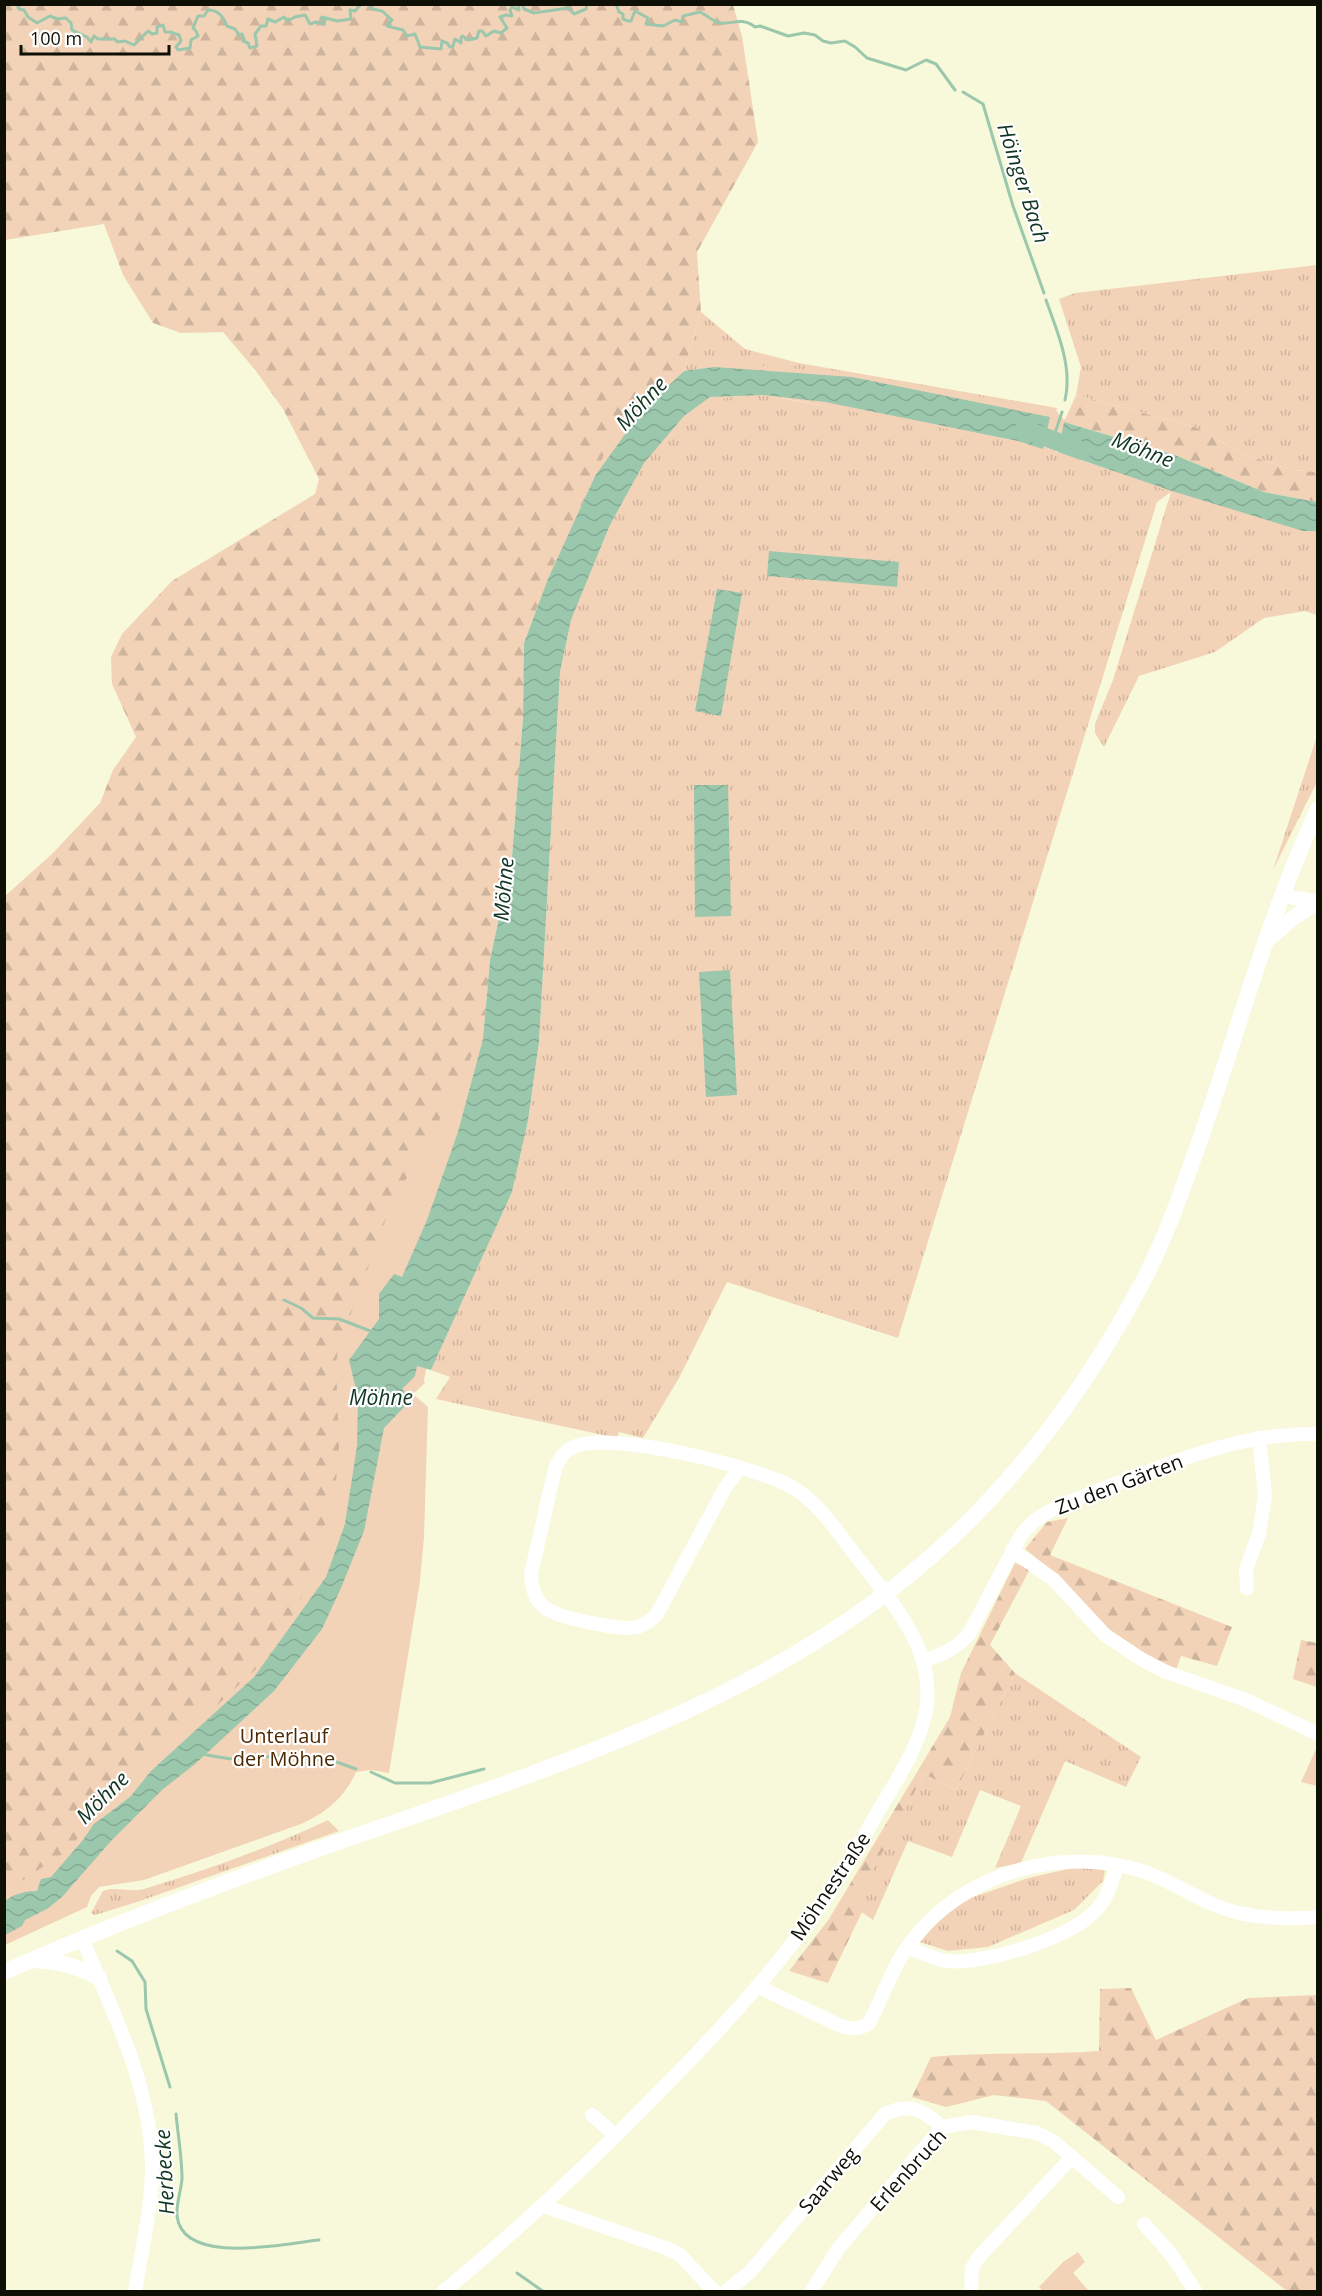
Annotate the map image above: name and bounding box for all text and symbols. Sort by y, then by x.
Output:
scale bar [21,18,170,56]
text: 100 m [30,26,82,50]
water label: Höinger Bach [991,119,1057,247]
water label: Möhne [609,370,673,436]
water label: Möhne [1108,424,1178,474]
water label: Möhne [486,856,520,922]
water label: Möhne [349,1383,413,1411]
street label: Zu den Gärten [1051,1447,1187,1521]
park label: Unterlauf der Möhne [233,1722,335,1772]
water label: Möhne [69,1764,135,1830]
street label: Möhnestraße [784,1826,876,1946]
street label: Erlenbruch [864,2123,952,2217]
water label: Herbecke [148,2128,180,2216]
street label: Saarweg [792,2141,864,2219]

